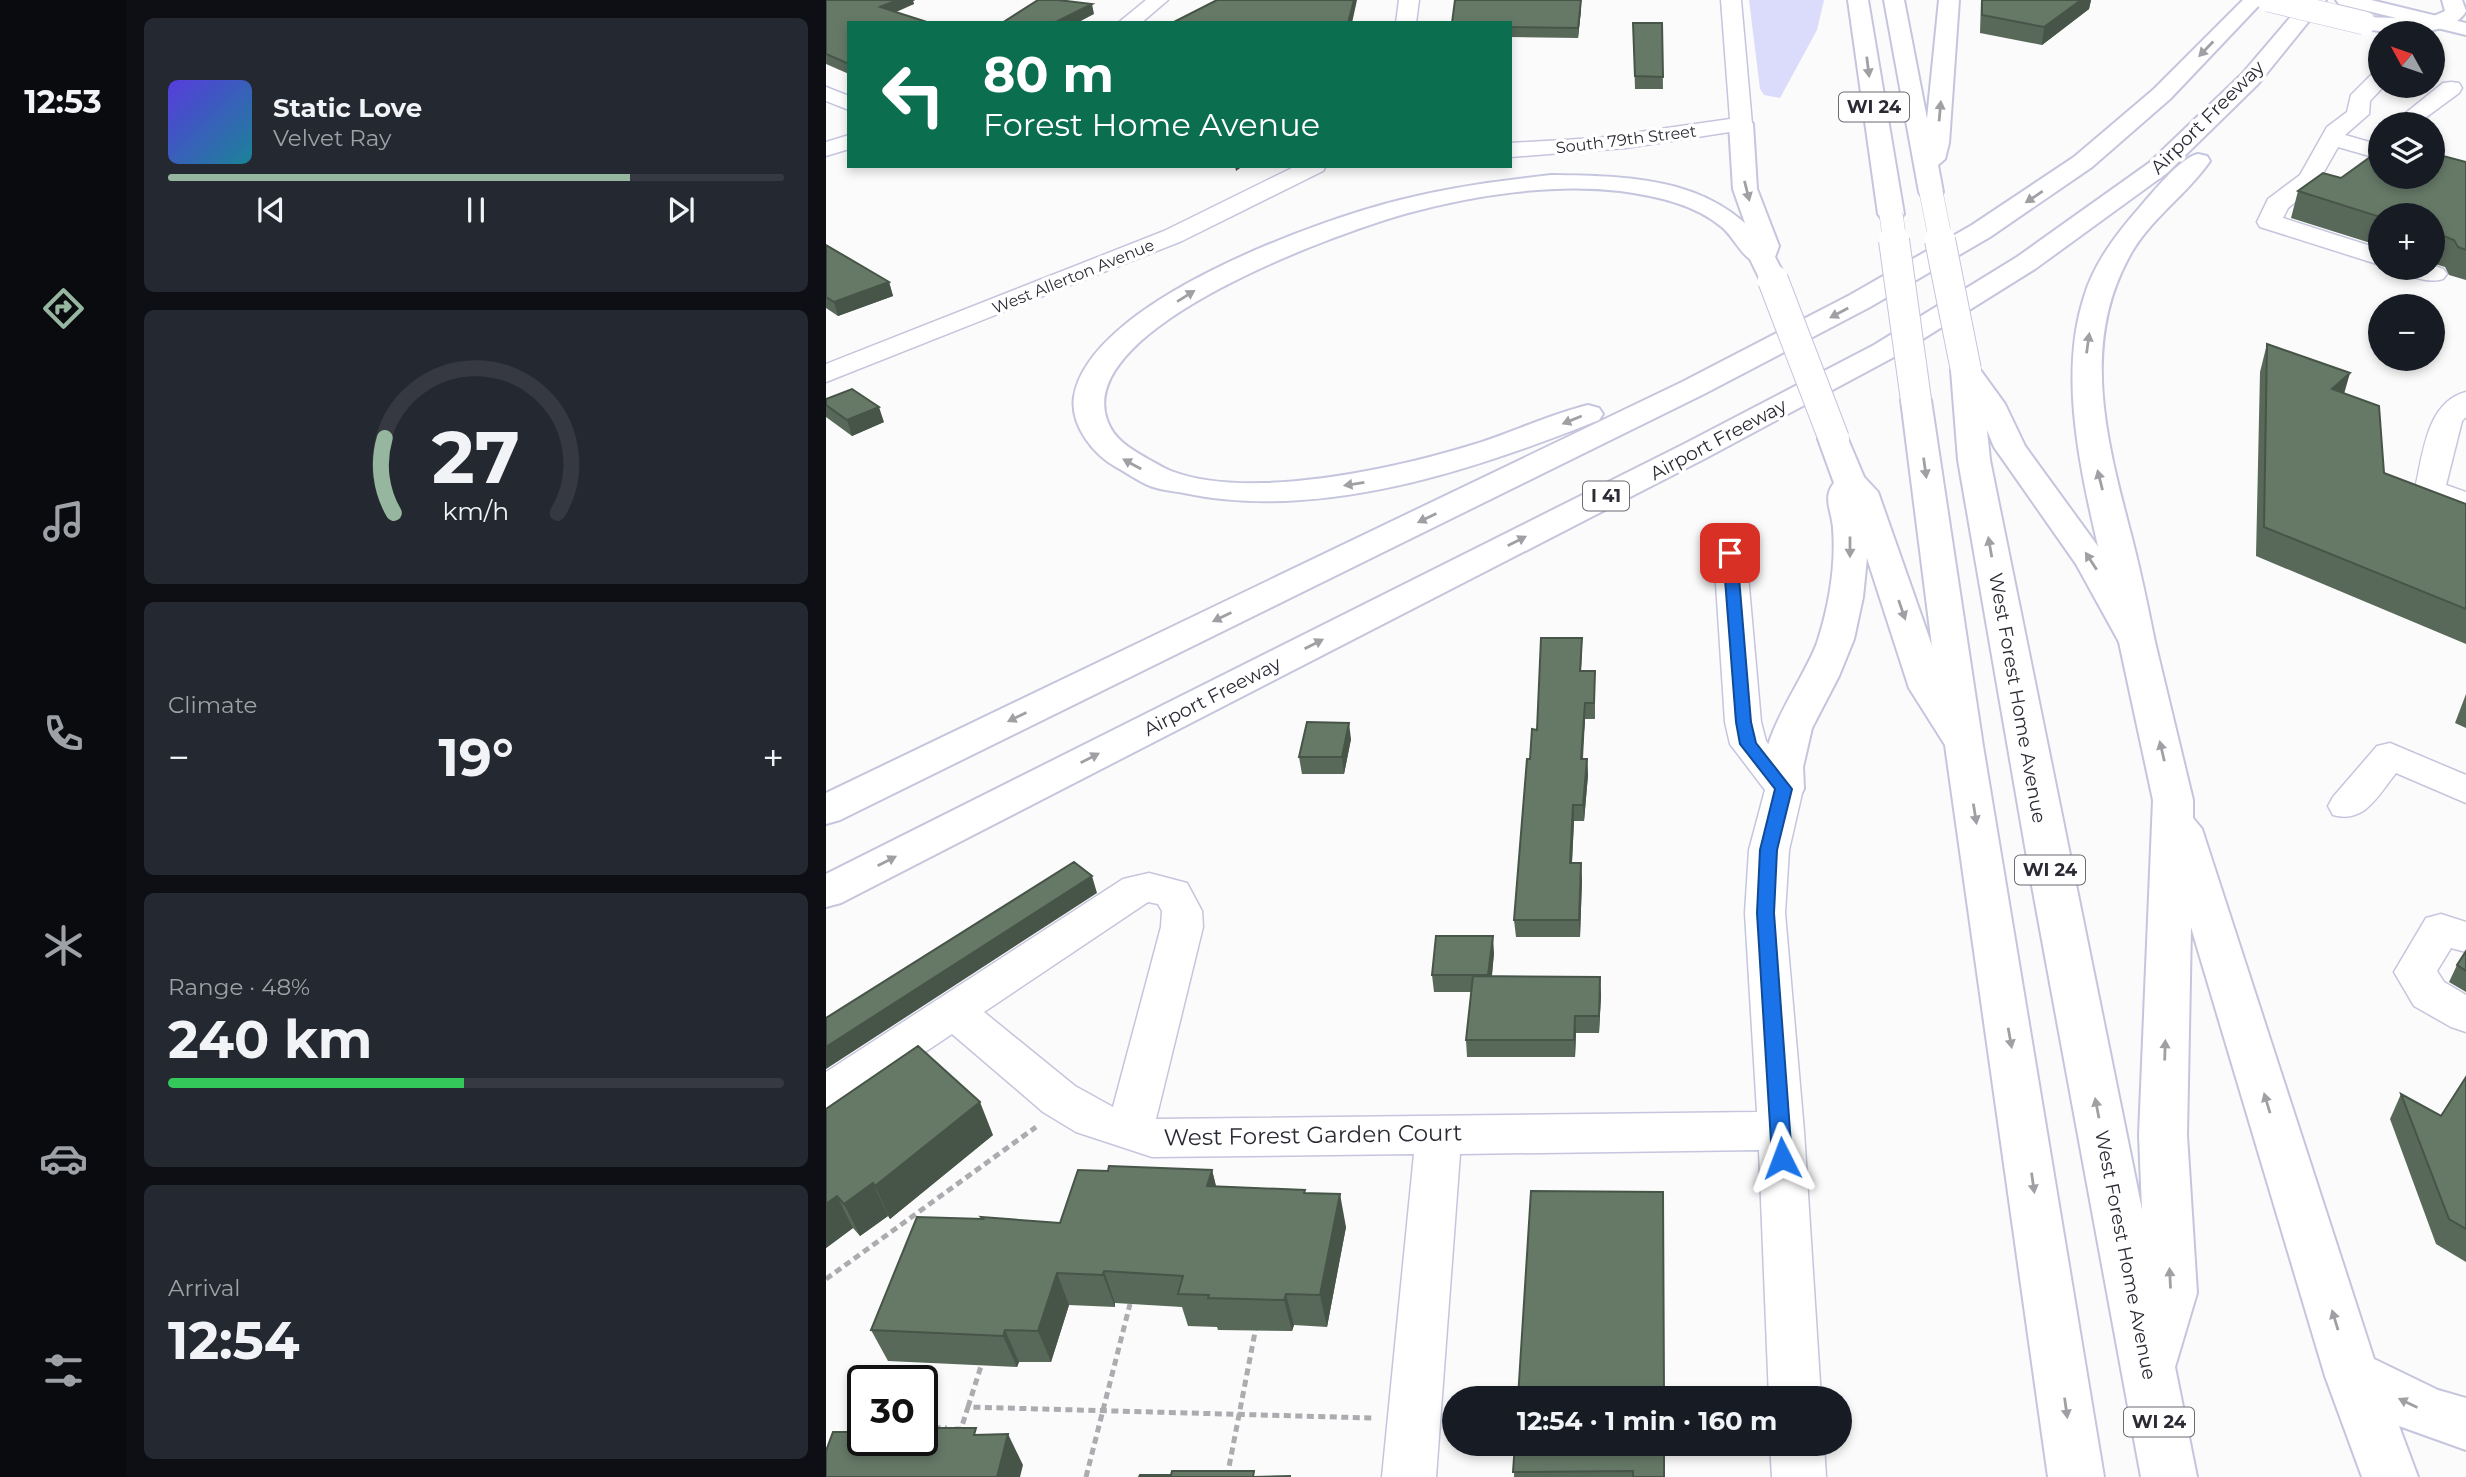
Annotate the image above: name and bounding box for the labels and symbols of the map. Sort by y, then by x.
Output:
north arrow [2368,21,2445,98]
one-way arrow [2199,40,2215,57]
street label: Airport Freeway [2146,55,2269,179]
one-way arrow [1863,57,1874,79]
road number: WI 24 [1839,92,1909,122]
one-way arrow [1935,100,1946,122]
street label: South 79th Street [1555,121,1698,158]
one-way arrow [1742,181,1753,203]
one-way arrow [2025,190,2044,203]
street label: West Allerton Avenue [989,235,1157,318]
one-way arrow [1176,290,1195,303]
one-way arrow [1829,307,1848,319]
one-way arrow [2083,332,2094,354]
street label: Airport Freeway [1646,394,1791,485]
one-way arrow [1562,414,1582,426]
one-way arrow [1920,457,1931,479]
one-way arrow [1122,458,1141,470]
one-way arrow [2094,468,2105,490]
one-way arrow [1343,478,1365,489]
road number: I 41 [1583,482,1629,510]
one-way arrow [1417,512,1437,523]
pin [1700,523,1760,583]
one-way arrow [1507,536,1527,547]
one-way arrow [1984,536,1995,558]
one-way arrow [1844,537,1856,559]
one-way arrow [2084,552,2098,570]
street label: West Forest Home Avenue [1984,571,2051,825]
one-way arrow [1897,600,1908,621]
one-way arrow [1212,611,1232,623]
one-way arrow [1304,638,1324,650]
street label: Airport Freeway [1140,652,1285,741]
one-way arrow [1007,711,1027,722]
one-way arrow [2156,740,2167,762]
one-way arrow [1080,753,1100,764]
one-way arrow [1969,803,1980,825]
one-way arrow [877,856,897,867]
road number: WI 24 [2015,856,2085,884]
one-way arrow [2005,1028,2016,1050]
one-way arrow [2160,1039,2171,1061]
one-way arrow [2261,1092,2272,1113]
one-way arrow [2091,1097,2102,1119]
street label: West Forest Garden Court [1163,1118,1463,1152]
position arrow [1745,1121,1819,1195]
street label: West Forest Home Avenue [2090,1128,2161,1382]
one-way arrow [2028,1172,2039,1194]
one-way arrow [2165,1266,2176,1288]
one-way arrow [2329,1310,2339,1331]
speed limit sign: 30 [847,1365,938,1456]
one-way arrow [2061,1397,2072,1419]
one-way arrow [2398,1397,2418,1409]
road number: WI 24 [2124,1408,2194,1436]

